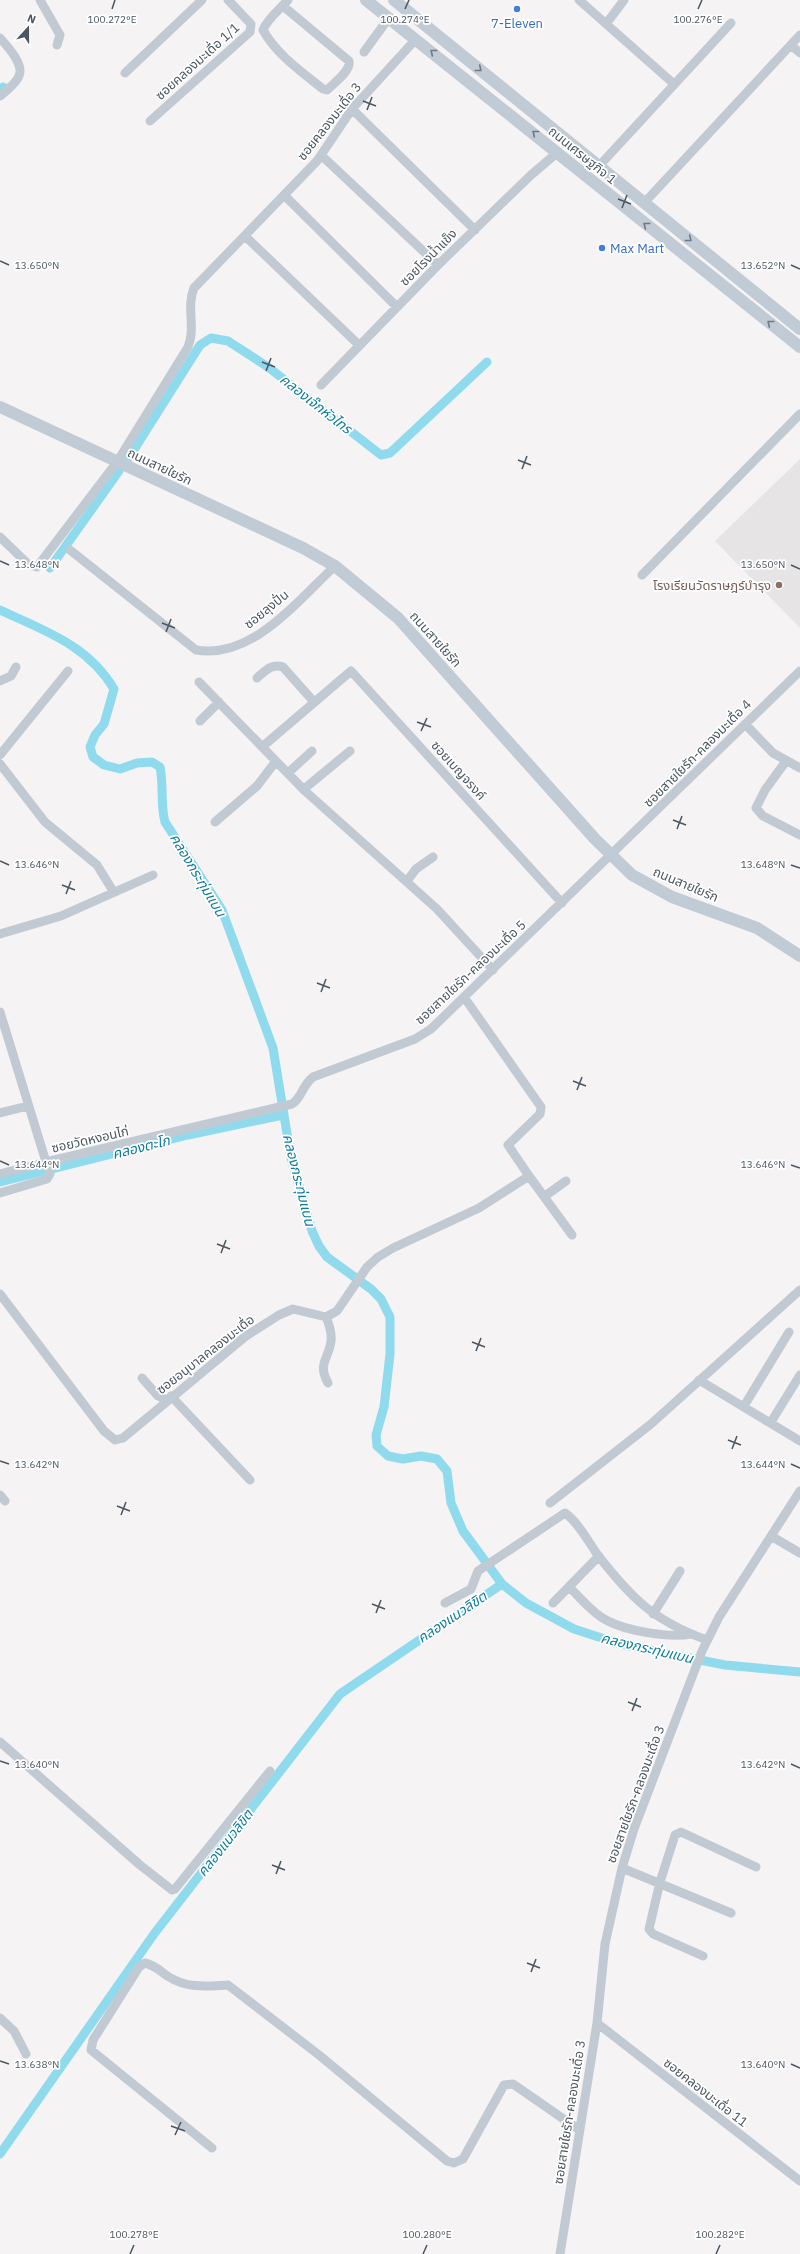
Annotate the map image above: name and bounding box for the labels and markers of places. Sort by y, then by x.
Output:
marker: 7-Eleven [512,4,522,14]
place label: 7-Eleven [491,15,543,32]
place label: Max Mart [610,240,664,257]
marker: Max Mart [597,243,607,253]
place label: โรงเรียนวัดราษฎร์บํารุง [653,577,771,594]
marker: โรงเรียนวัดราษฎร์บํารุง [774,580,784,590]

